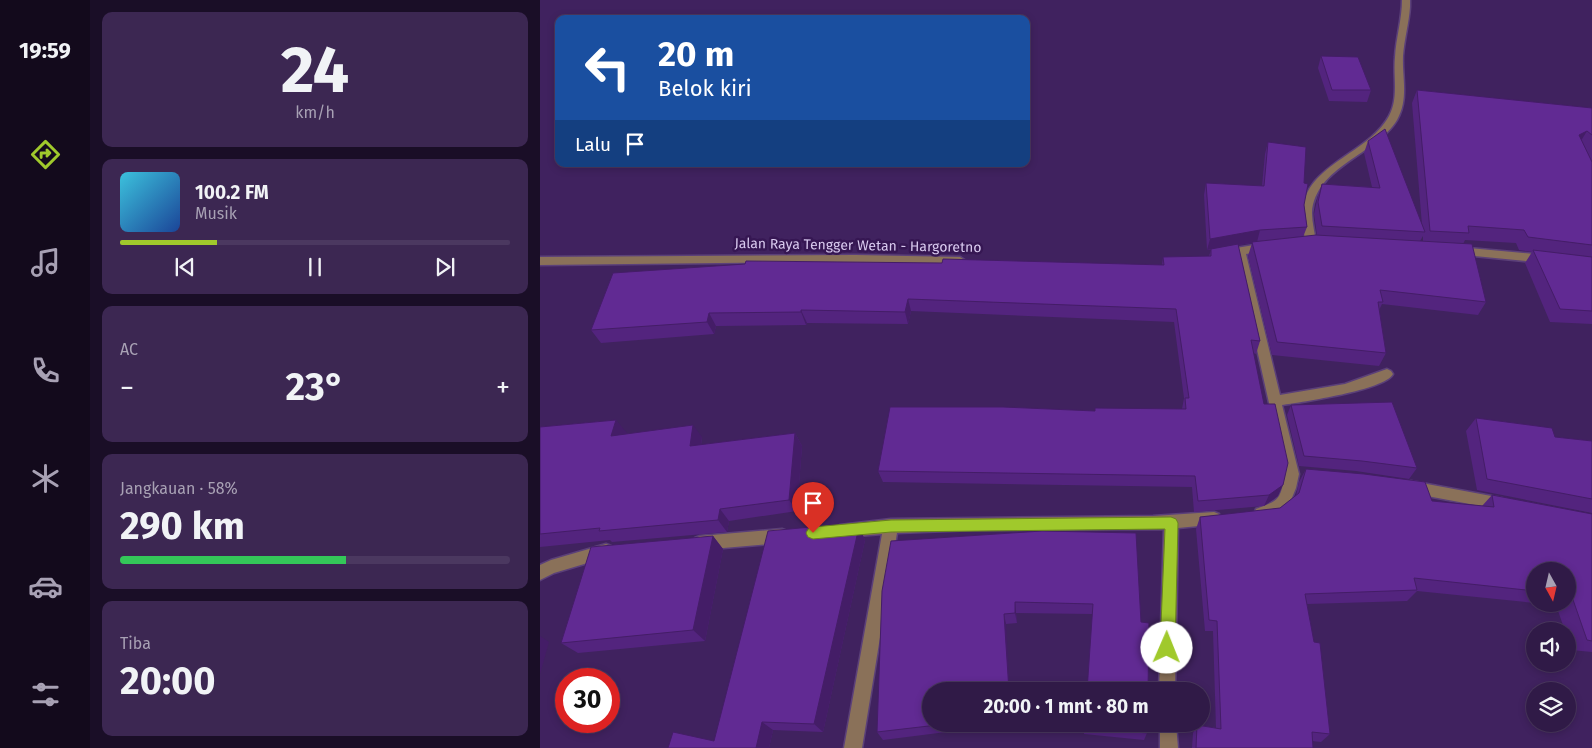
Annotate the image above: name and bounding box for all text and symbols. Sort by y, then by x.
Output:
text: 24 [281,31,349,109]
text: 20 m [658,33,734,75]
icon: left [575,35,640,100]
text: 19:59 [19,37,71,64]
text: Belok kiri [658,75,752,102]
text: km/h [295,103,335,122]
icon: arrive [621,130,649,158]
text: Lalu [575,133,611,156]
icon: directions [28,137,63,172]
text: 100.2 FM [195,181,269,204]
text: Musik [195,204,237,223]
street label: Jalan Raya Tengger Wetan - Hargoretno [734,235,982,256]
icon: music [28,245,63,280]
icon: previous [171,253,199,281]
icon: pause [301,253,329,281]
icon: next [431,253,459,281]
text: AC [120,340,138,359]
icon: phone [28,353,63,388]
text: 23° [286,364,345,410]
text: − [120,371,134,404]
text: + [496,371,510,404]
icon: climate [28,461,63,496]
text: Jangkauan · 58% [120,479,238,498]
pin [792,482,834,533]
icon: arrive [799,489,827,517]
text: 290 km [120,503,245,549]
north arrow [1526,562,1576,612]
map controls [1526,562,1576,732]
icon: car [28,569,63,604]
position arrow [1140,621,1192,673]
button: sound [1526,622,1576,672]
text: Tiba [120,634,151,653]
text: 20:00 [120,658,215,704]
speed limit sign: 30 [555,668,620,733]
icon: filters [28,677,63,712]
button: layers [1526,682,1576,732]
text: 20:00 · 1 mnt · 80 m [983,695,1149,718]

